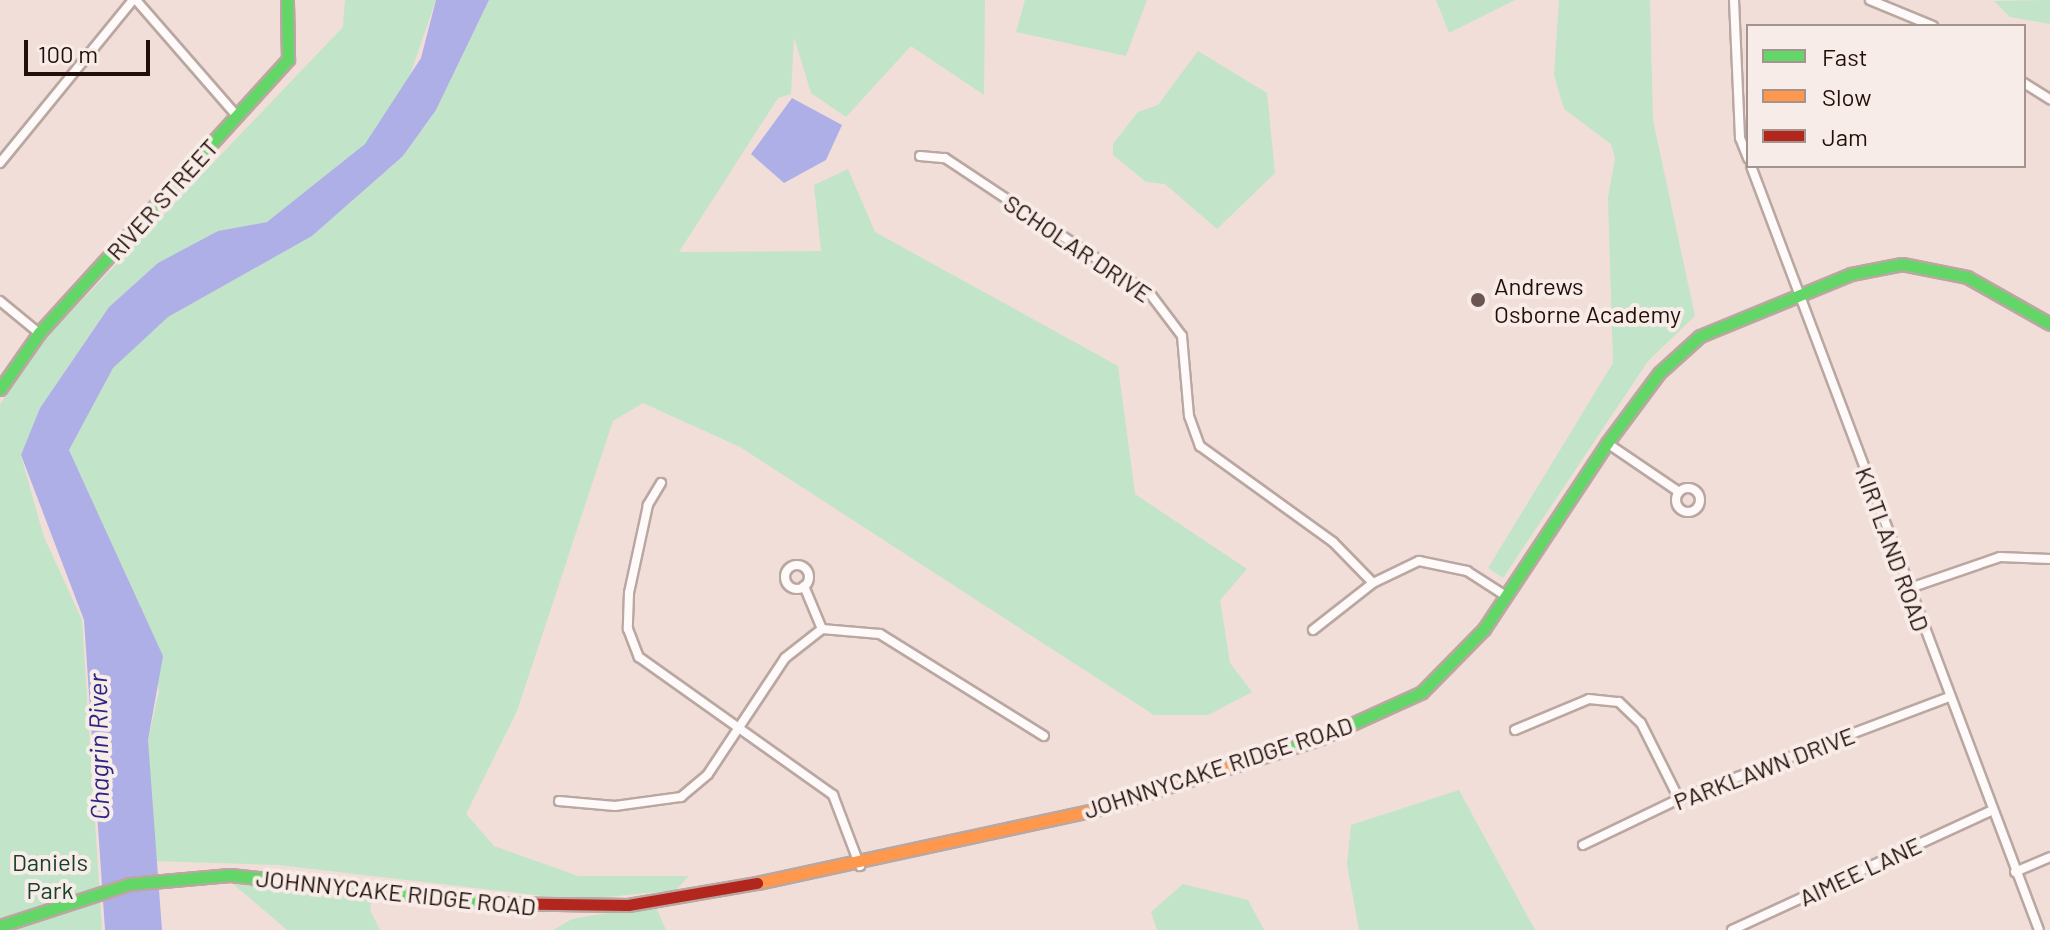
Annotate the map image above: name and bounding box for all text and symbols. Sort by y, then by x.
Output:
scale bar [28,24,154,74]
legend [1746,24,2026,168]
text: 100 m [38,39,98,68]
text: Fast [1822,42,1867,71]
text: Slow [1822,82,1871,111]
text: Jam [1822,122,1868,151]
street label: RIVER STREET [100,132,224,266]
street label: SCHOLAR DRIVE [999,188,1157,308]
place label: Andrews Osborne Academy [1494,272,1681,328]
marker: Andrews Osborne Academy [1469,291,1487,309]
street label: KIRTLAND ROAD [1850,463,1936,635]
water label: Chagrin River [81,673,115,821]
street label: JOHNNYCAKE RIDGE ROAD [1080,710,1356,824]
street label: PARKLAWN DRIVE [1669,720,1859,816]
street label: AIMEE LANE [1794,830,1926,912]
park label: Daniels Park [12,848,88,904]
street label: JOHNNYCAKE RIDGE ROAD [255,863,537,921]

